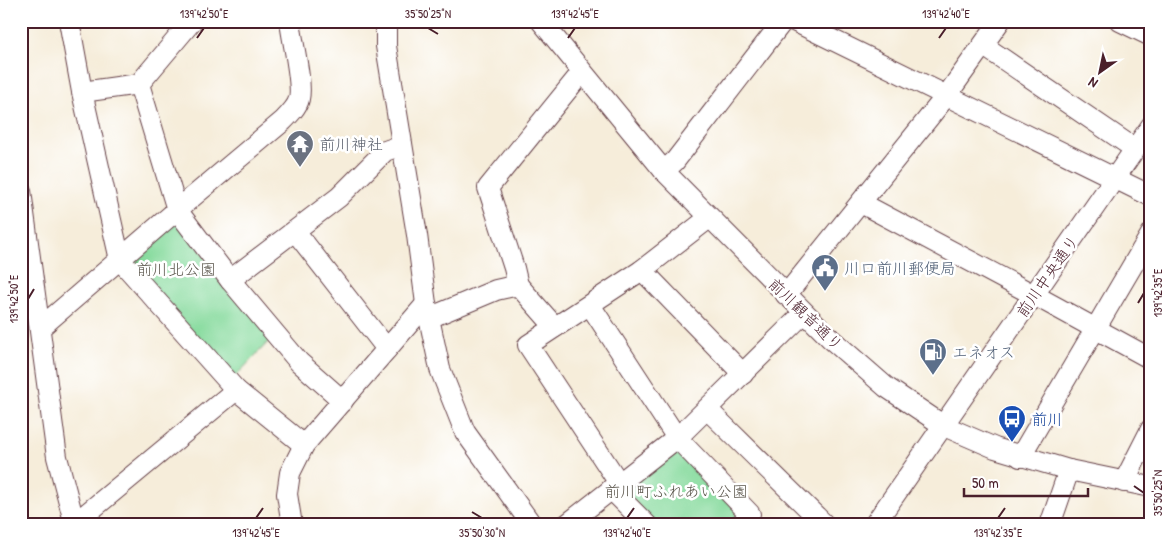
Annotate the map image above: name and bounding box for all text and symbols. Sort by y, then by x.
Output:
text: 139°42'50"E [180,5,229,22]
text: 35°50'25"N [405,5,451,22]
text: 139°42'45"E [551,5,599,22]
text: 139°42'40"E [922,5,971,22]
north arrow [1074,48,1124,98]
text: N [1084,73,1101,93]
temple icon: 前川神社 [285,129,315,168]
place label: 前川神社 [319,133,383,155]
street label: 前川中央通り [1010,230,1084,322]
public building icon: 川口前川郵便局 [810,253,840,292]
place label: 川口前川郵便局 [844,257,956,279]
park label: 前川北公園 [136,258,216,280]
text: 139°42'35"E [1149,268,1166,317]
street label: 前川観音通り [764,273,848,355]
text: 139°42'50"E [5,274,22,323]
fuel station icon: エネオス [918,337,948,376]
place label: エネオス [952,341,1015,363]
bus stop icon: 前川 [997,404,1027,443]
place label: 前川 [1031,408,1063,430]
scale bar [964,466,1088,498]
text: 35°50'25"N [1149,470,1166,516]
text: 50 m [972,472,999,493]
park label: 前川町ふれあい公園 [604,480,748,502]
text: 139°42'45"E [232,524,280,541]
text: 35°50'30"N [459,524,505,541]
text: 139°42'40"E [603,524,652,541]
text: 139°42'35"E [974,524,1023,541]

